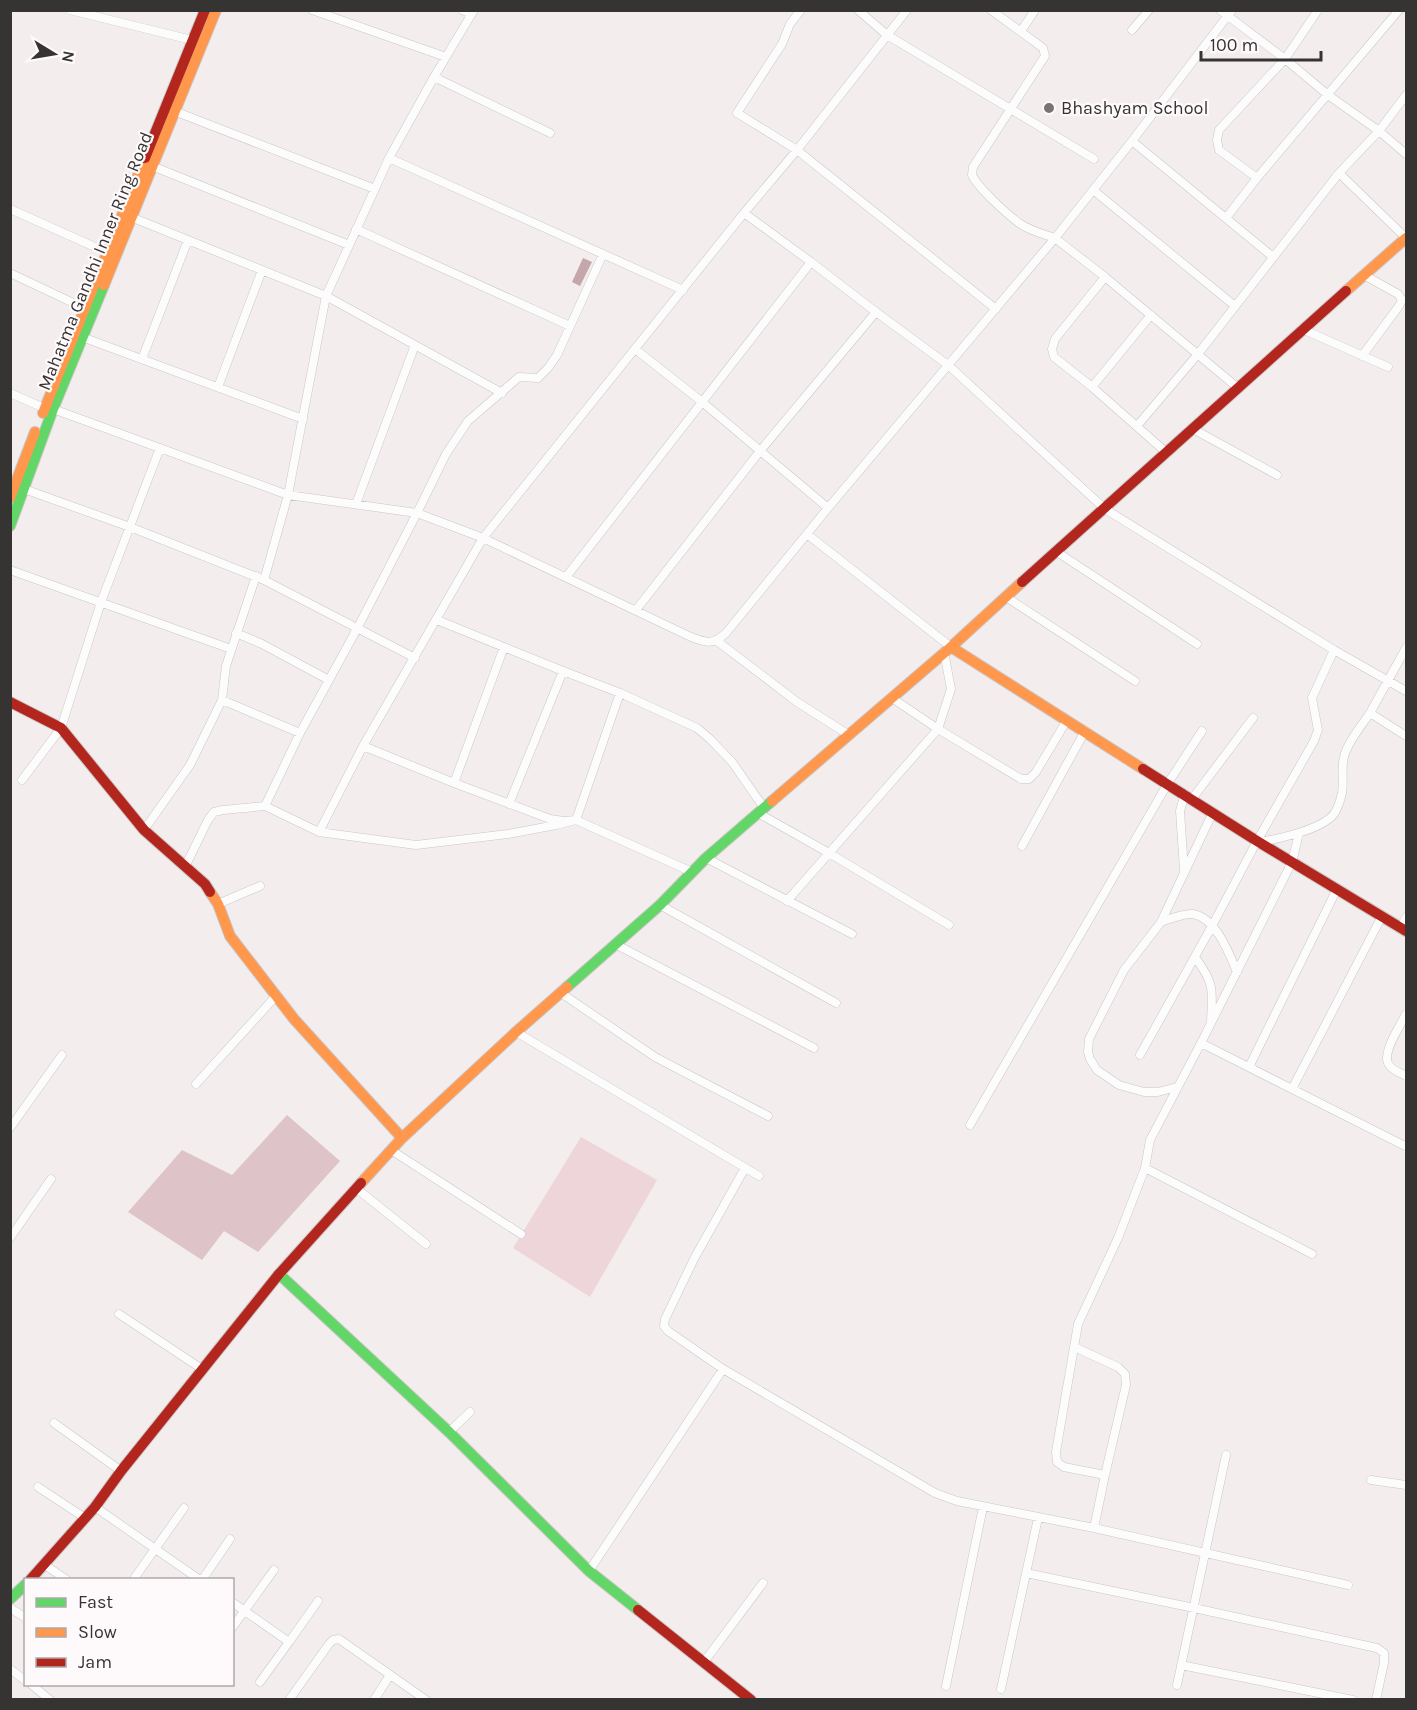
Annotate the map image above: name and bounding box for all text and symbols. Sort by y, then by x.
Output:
north arrow [24,24,84,84]
scale bar [1201,24,1321,62]
text: 100 m [1210,34,1258,56]
text: N [58,49,79,64]
place label: Bhashyam School [1061,97,1208,119]
marker: Bhashyam School [1042,101,1056,115]
street label: Mahatma Gandhi Inner Ring Road [33,128,157,394]
legend [24,1578,234,1686]
text: Fast [78,1591,113,1613]
text: Slow [78,1621,117,1643]
text: Jam [78,1651,112,1673]

